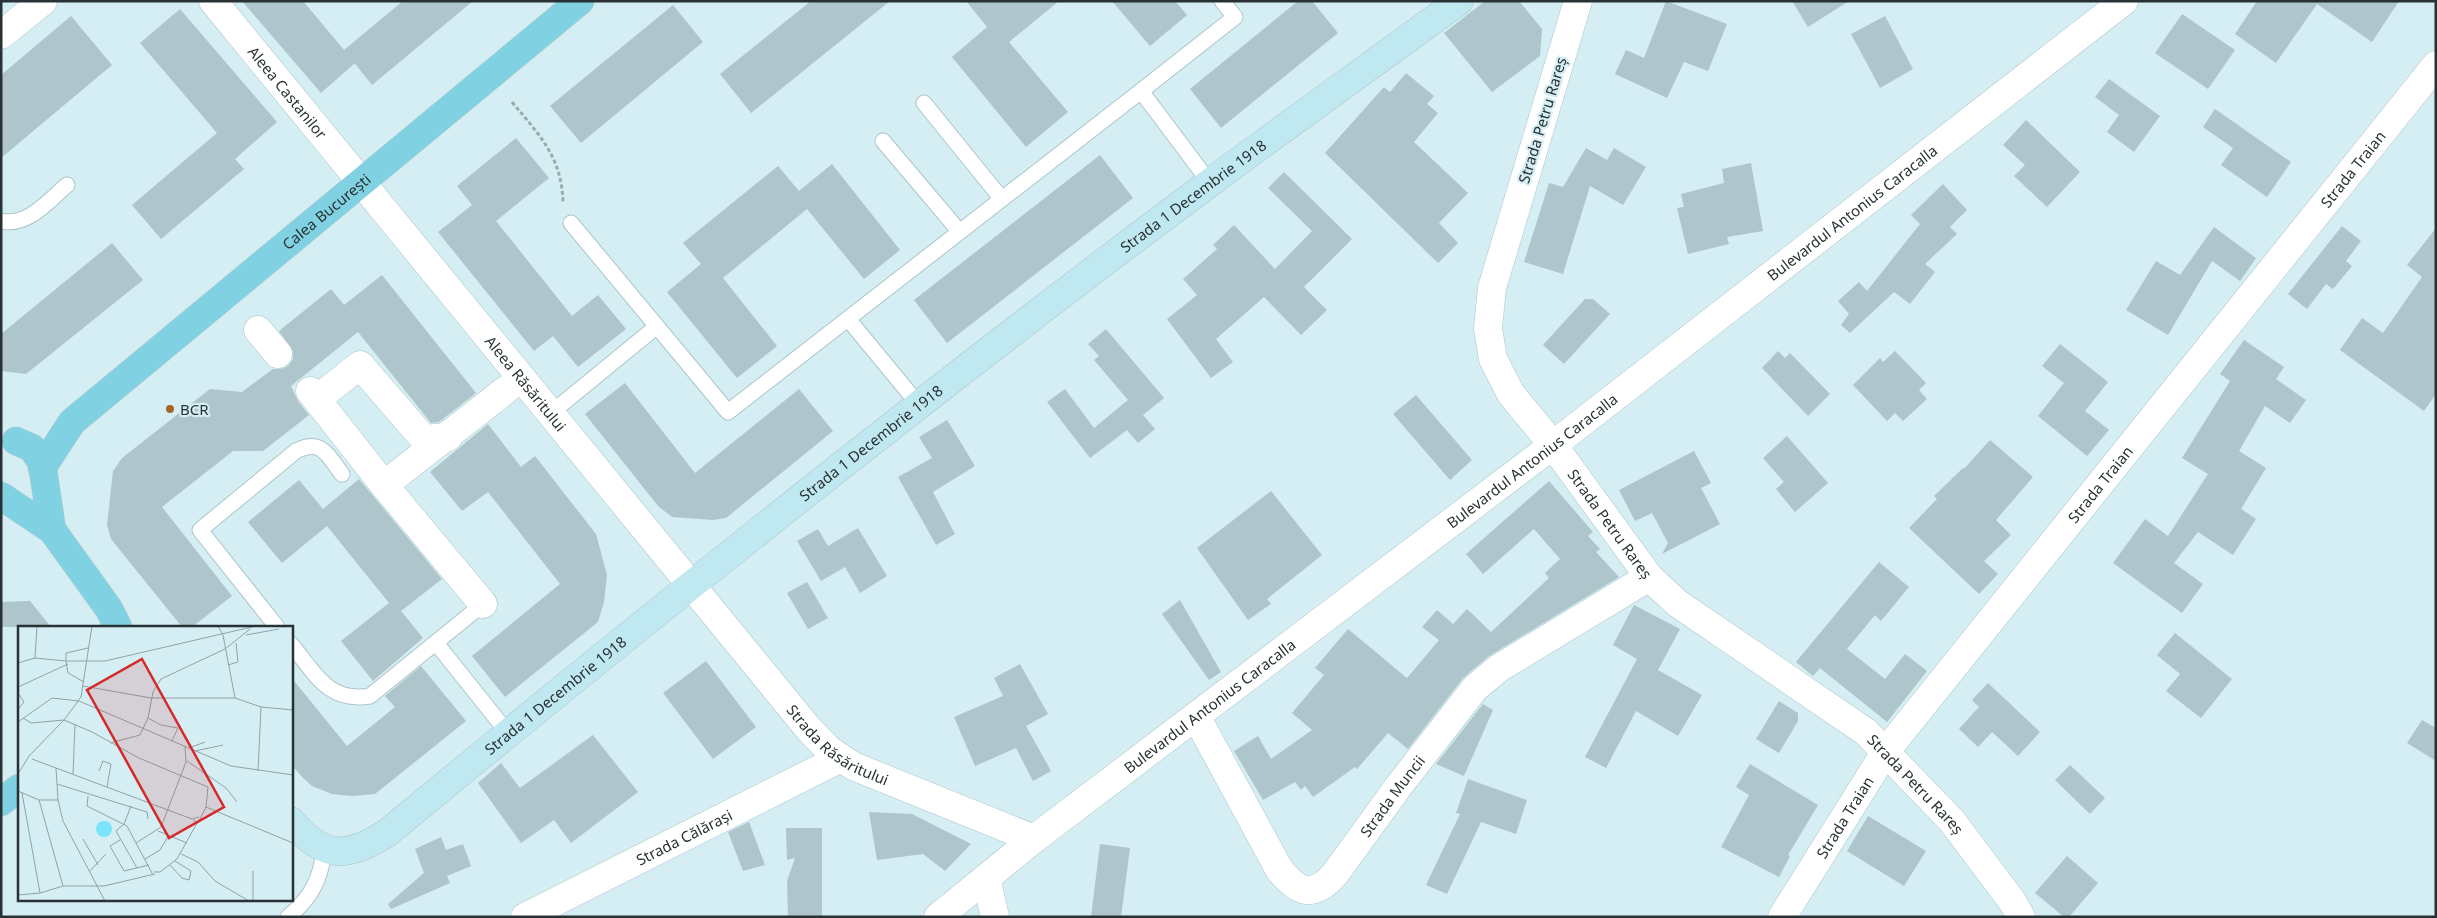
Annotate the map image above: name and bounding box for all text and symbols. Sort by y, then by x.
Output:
street label: Aleea Castanilor [244,42,332,143]
street label: Strada Petru Rareș [1513,54,1571,186]
street label: Strada Traian [2316,126,2390,211]
street label: Strada 1 Decembrie 1918 [1116,135,1270,257]
street label: Bulevardul Antonius Caracalla [1763,140,1941,285]
street label: Calea București [278,169,374,254]
street label: Aleea Răsăritului [481,331,571,435]
street label: Strada 1 Decembrie 1918 [795,380,947,505]
street label: Bulevardul Antonius Caracalla [1442,389,1621,532]
place label: BCR [180,399,209,419]
marker: BCR [164,403,176,415]
street label: Strada Traian [2063,442,2137,527]
street label: Strada Petru Rareș [1564,465,1657,583]
inset map [18,626,292,900]
street label: Strada 1 Decembrie 1918 [480,631,630,759]
street label: Bulevardul Antonius Caracalla [1120,634,1299,777]
street label: Strada Răsăritului [783,700,892,789]
street label: Strada Petru Rareș [1863,730,1968,838]
street label: Strada Muncii [1355,751,1429,841]
street label: Strada Traian [1811,772,1878,862]
street label: Strada Călărași [633,804,735,870]

